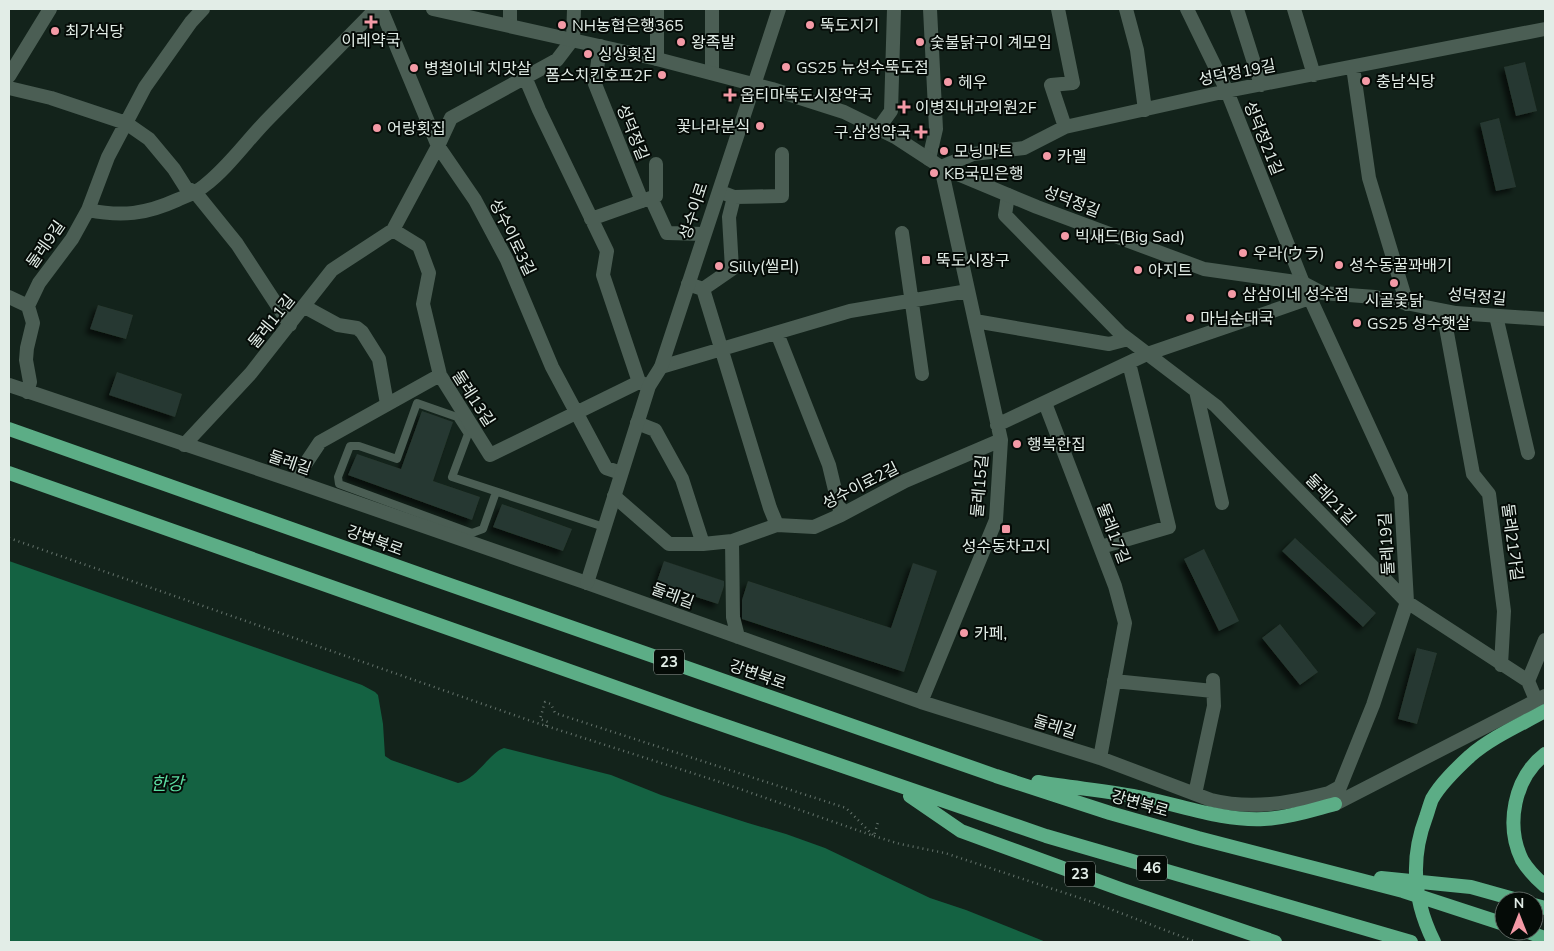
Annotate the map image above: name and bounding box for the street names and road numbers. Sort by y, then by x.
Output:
street label: 성덕정19길 [1197,55,1278,91]
street label: 성덕정21길 [1238,98,1288,179]
street label: 성덕정길 [611,101,653,164]
street label: 성수이로 [674,180,714,243]
street label: 성덕정길 [1040,181,1103,223]
street label: 성수이로3길 [484,195,540,280]
street label: 둘레9길 [21,216,70,273]
street label: 성덕정길 [1447,283,1507,311]
street label: 둘레11길 [243,290,300,353]
street label: 둘레13길 [447,366,500,431]
street label: 둘레길 [265,445,314,481]
street label: 둘레15길 [966,454,994,519]
street label: 성수이로2길 [818,457,903,515]
street label: 둘레21길 [1300,469,1360,530]
street label: 둘레17길 [1091,500,1135,567]
street label: 둘레21가길 [1496,502,1528,582]
street label: 둘레19길 [1374,512,1400,576]
street label: 강변북로 [343,521,406,561]
street label: 둘레길 [648,578,697,614]
road number: 23 [654,650,684,674]
street label: 강변북로 [726,655,789,695]
street label: 둘레길 [1030,710,1079,744]
street label: 강변북로 [1108,785,1171,823]
road number: 46 [1137,856,1167,880]
road number: 23 [1065,862,1095,886]

